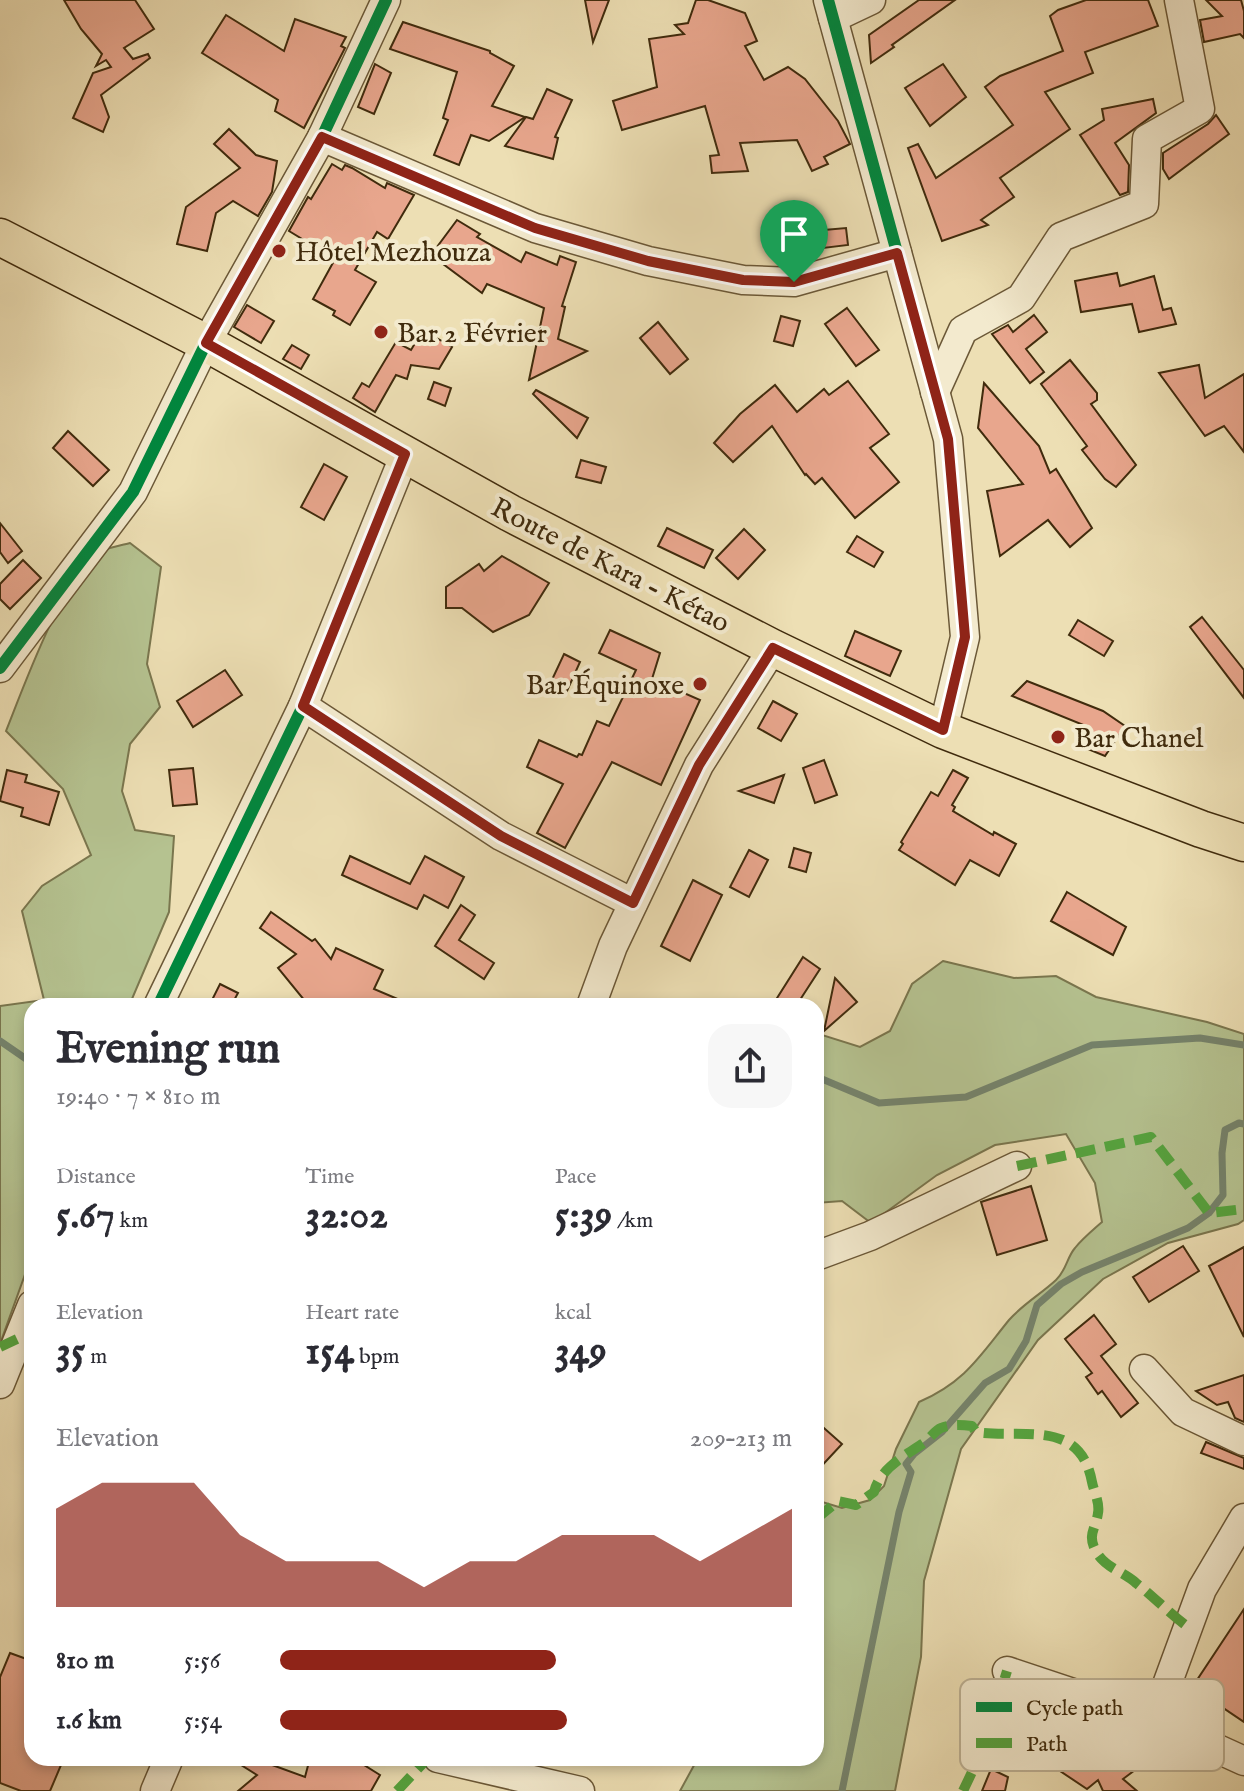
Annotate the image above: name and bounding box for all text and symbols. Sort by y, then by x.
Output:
pin [760,200,828,282]
icon: arrive [772,212,816,256]
place label: Hôtel Mezhouza [295,236,492,271]
marker: Hôtel Mezhouza [270,242,288,260]
place label: Bar 2 Février [397,317,547,352]
marker: Bar 2 Février [372,323,390,341]
street label: Route de Kara - Kétao [485,491,735,642]
place label: Bar Équinoxe [526,668,684,704]
marker: Bar Équinoxe [691,675,709,693]
place label: Bar Chanel [1074,722,1204,757]
marker: Bar Chanel [1049,728,1067,746]
text: Evening run [56,1022,280,1078]
button: share [708,1024,792,1108]
text: 19:40 · 7 × 810 m [56,1080,221,1113]
text: Distance [56,1163,136,1191]
text: Time [305,1163,354,1191]
text: Pace [555,1163,596,1191]
text: 5.67 [56,1191,115,1242]
text: 32:02 [305,1191,388,1242]
text: 5:39 [555,1191,612,1242]
text: km [115,1207,148,1235]
text: /km [612,1207,653,1235]
text: Elevation [56,1299,143,1327]
text: Heart rate [305,1299,399,1327]
text: kcal [555,1299,591,1327]
text: 35 [56,1327,85,1378]
text: 154 [305,1327,354,1378]
text: 349 [555,1327,607,1378]
text: m [85,1343,107,1371]
text: bpm [354,1343,400,1371]
text: Elevation [56,1422,159,1455]
text: 209–213 m [690,1422,792,1455]
text: 810 m [56,1644,114,1677]
text: 5:56 [184,1644,221,1677]
legend [960,1679,1224,1771]
text: Cycle path [1026,1695,1123,1723]
text: 1.6 km [56,1704,122,1737]
text: 5:54 [184,1704,222,1737]
text: Path [1026,1731,1068,1759]

